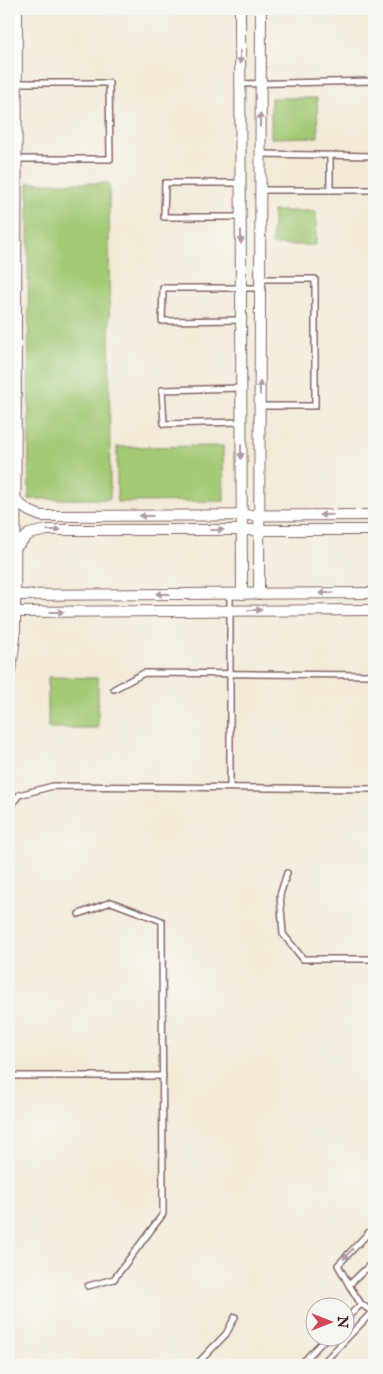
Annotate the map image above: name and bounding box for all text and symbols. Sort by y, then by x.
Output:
one-way arrow [236,50,244,66]
one-way arrow [256,112,264,128]
one-way arrow [237,230,245,246]
one-way arrow [256,379,264,395]
one-way arrow [237,445,245,461]
one-way arrow [317,511,333,519]
one-way arrow [137,512,153,520]
one-way arrow [47,526,63,534]
one-way arrow [209,526,225,534]
one-way arrow [317,589,333,597]
one-way arrow [155,590,171,598]
one-way arrow [247,606,263,614]
one-way arrow [50,608,66,616]
one-way arrow [342,1248,354,1260]
north arrow [306,1296,356,1346]
text: N [333,1315,351,1328]

